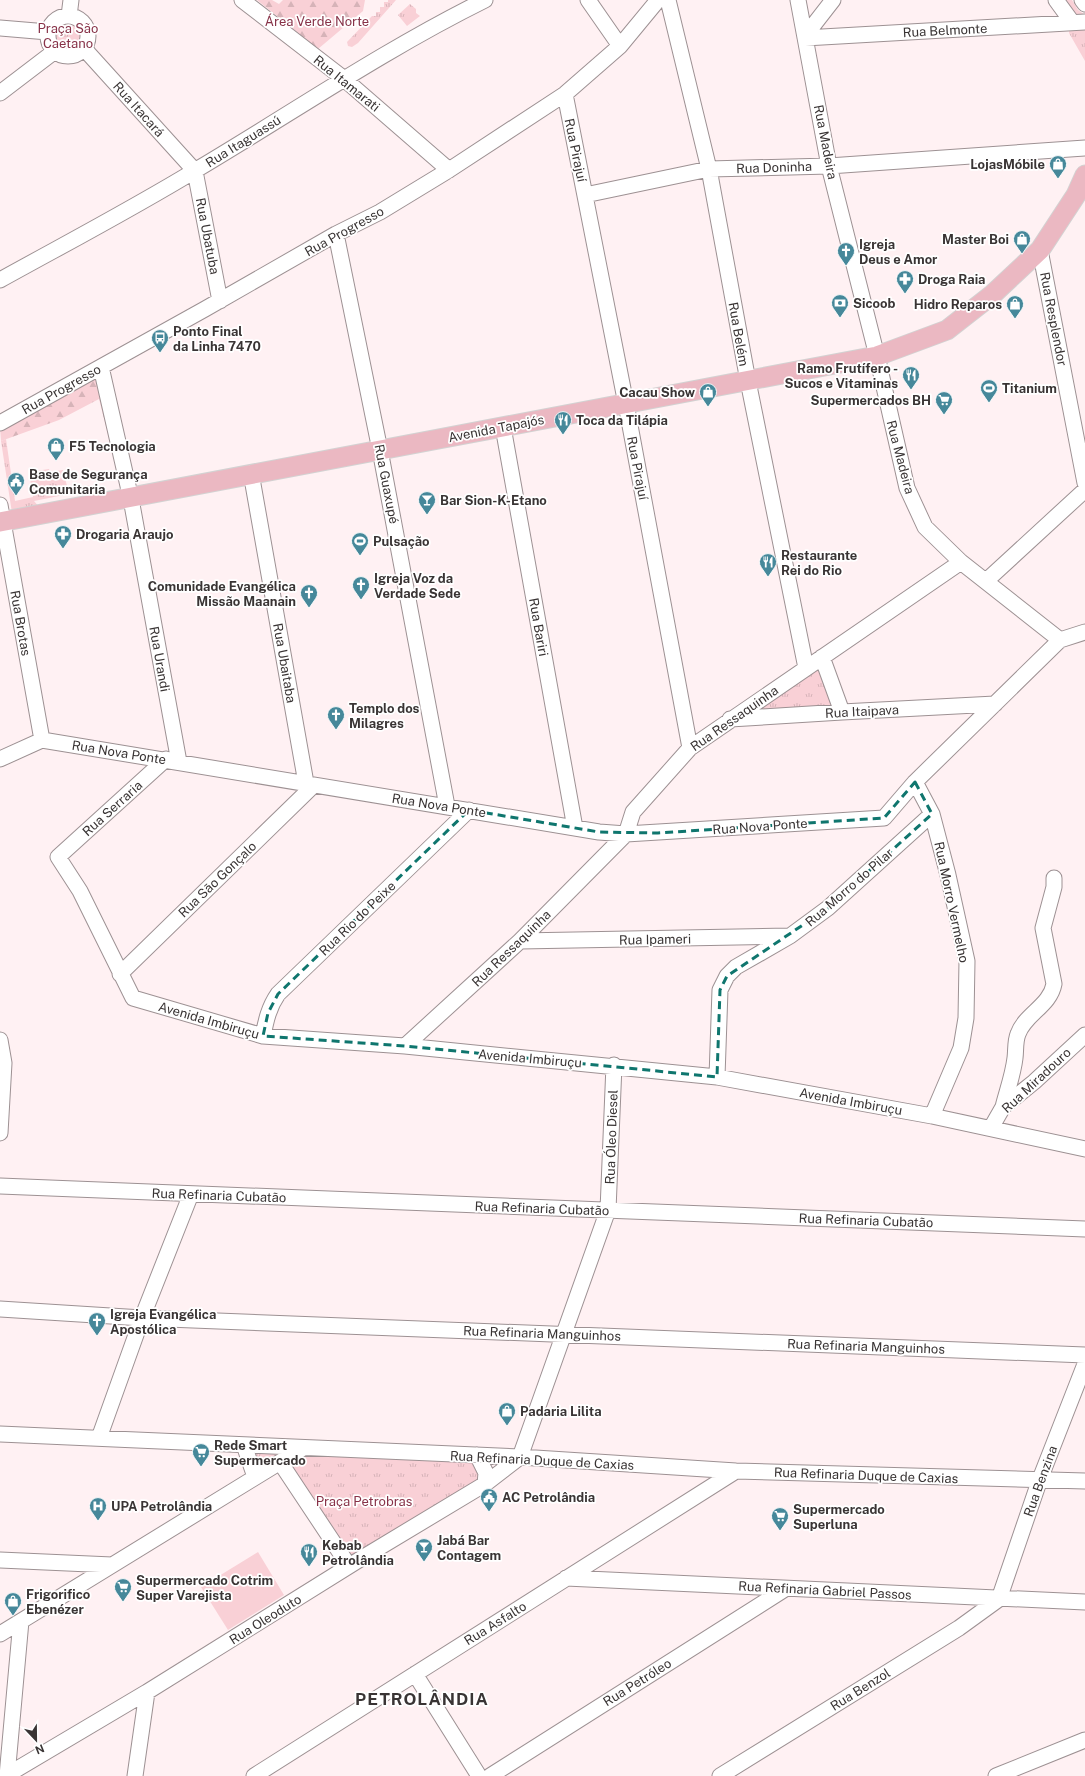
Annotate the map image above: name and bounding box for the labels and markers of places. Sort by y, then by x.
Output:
shop icon: LojasMóbile [1048,154,1068,179]
place label: LojasMóbile [970,157,1045,172]
shop icon: Master Boi [1012,229,1032,254]
place label: Master Boi [942,232,1009,247]
place label: Igreja Deus e Amor [859,237,938,267]
church icon: Igreja Deus e Amor [836,241,856,266]
pharmacy icon: Droga Raia [895,269,915,294]
place label: Droga Raia [918,272,985,287]
bank icon: Sicoob [830,293,850,318]
shop icon: Hidro Reparos [1005,294,1025,319]
place label: Sicoob [853,296,896,311]
place label: Hidro Reparos [914,297,1002,312]
place label: Ponto Final da Linha 7470 [173,324,261,354]
bus stop icon: Ponto Final da Linha 7470 [150,328,170,353]
place label: Ramo Frutífero - Sucos e Vitaminas [785,361,898,391]
restaurant icon: Ramo Frutífero - Sucos e Vitaminas [901,365,921,390]
sports icon: Titanium [979,378,999,403]
place label: Titanium [1002,381,1057,396]
shop icon: Cacau Show [698,382,718,407]
place label: Cacau Show [619,385,696,400]
supermarket icon: Supermercados BH [934,390,954,415]
place label: Supermercados BH [810,393,931,408]
restaurant icon: Toca da Tilápia [553,410,573,435]
place label: Toca da Tilápia [576,413,668,428]
shop icon: F5 Tecnologia [46,436,66,461]
place label: F5 Tecnologia [69,439,156,454]
place label: Base de Segurança Comunitaria [29,467,148,497]
public building icon: Base de Segurança Comunitaria [6,471,26,496]
bar icon: Bar Sion-K-Etano [417,490,437,515]
place label: Bar Sion-K-Etano [440,493,547,508]
pharmacy icon: Drogaria Araujo [53,524,73,549]
place label: Drogaria Araujo [76,527,174,542]
sports icon: Pulsação [350,531,370,556]
place label: Pulsação [373,534,430,549]
place label: Restaurante Rei do Rio [781,548,857,578]
restaurant icon: Restaurante Rei do Rio [758,552,778,577]
place label: Igreja Voz da Verdade Sede [374,571,461,601]
church icon: Igreja Voz da Verdade Sede [351,575,371,600]
place label: Comunidade Evangélica Missão Maanain [148,579,296,609]
church icon: Comunidade Evangélica Missão Maanain [299,583,319,608]
place label: Templo dos Milagres [349,701,420,731]
church icon: Templo dos Milagres [326,705,346,730]
place label: Igreja Evangélica Apostólica [110,1307,216,1337]
church icon: Igreja Evangélica Apostólica [87,1311,107,1336]
shop icon: Padaria Lilita [497,1401,517,1426]
place label: Padaria Lilita [520,1404,602,1419]
place label: Rede Smart Supermercado [214,1438,306,1468]
supermarket icon: Rede Smart Supermercado [191,1442,211,1467]
public building icon: AC Petrolândia [479,1487,499,1512]
place label: AC Petrolândia [502,1490,595,1505]
hospital icon: UPA Petrolândia [88,1496,108,1521]
place label: UPA Petrolândia [111,1499,212,1514]
place label: Supermercado Superluna [793,1502,885,1532]
supermarket icon: Supermercado Superluna [770,1506,790,1531]
place label: Jabá Bar Contagem [437,1533,501,1563]
bar icon: Jabá Bar Contagem [414,1537,434,1562]
place label: Kebab Petrolândia [322,1538,394,1568]
restaurant icon: Kebab Petrolândia [299,1542,319,1567]
place label: Supermercado Cotrim Super Varejista [136,1573,273,1603]
supermarket icon: Supermercado Cotrim Super Varejista [113,1577,133,1602]
place label: Frigorifico Ebenézer [26,1587,90,1617]
shop icon: Frigorifico Ebenézer [3,1591,23,1616]

